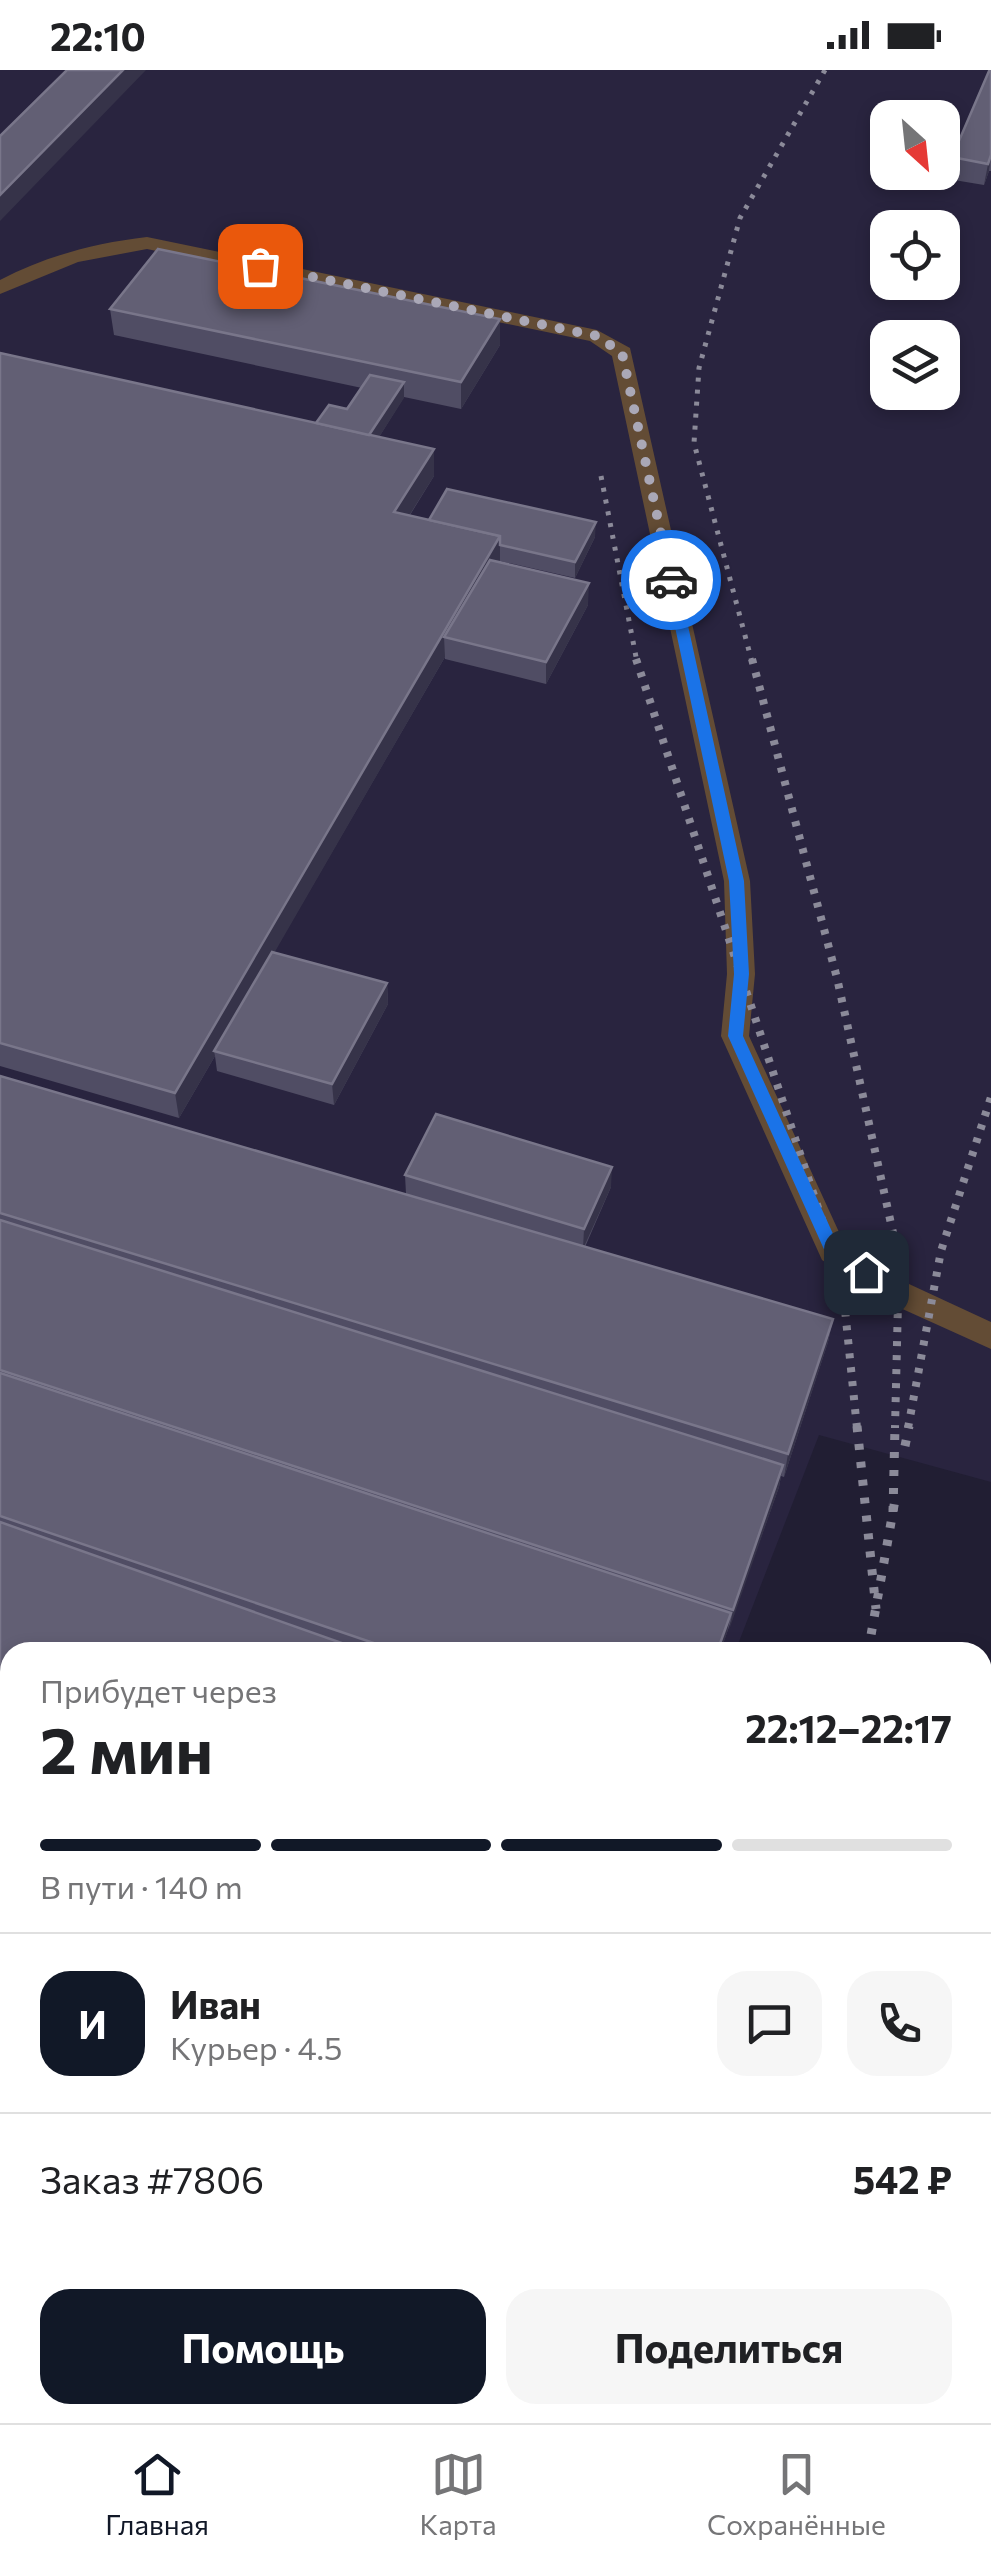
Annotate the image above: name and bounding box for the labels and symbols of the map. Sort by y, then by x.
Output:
north arrow [870,100,960,190]
pin [218,224,303,309]
courier [621,530,721,630]
pin [824,1230,909,1315]

